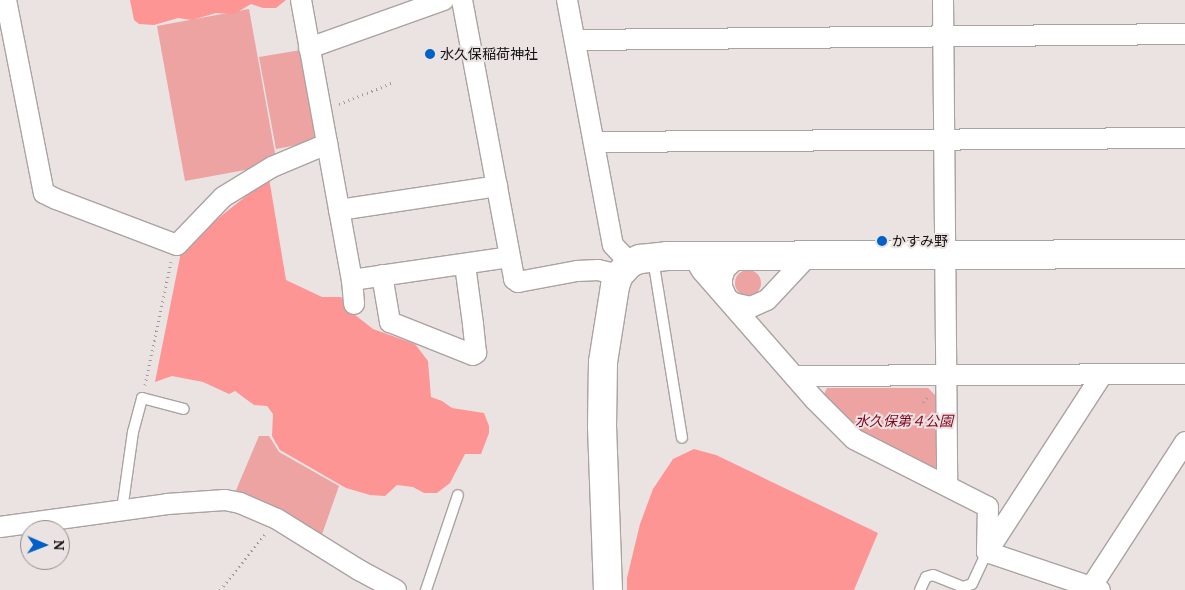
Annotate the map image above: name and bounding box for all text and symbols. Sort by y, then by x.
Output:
place label: 水久保稲荷神社 [440,46,538,62]
marker: 水久保稲荷神社 [424,48,436,60]
place label: かすみ野 [892,233,948,249]
marker: かすみ野 [876,235,888,247]
park label: 水久保第４公園 [855,413,953,429]
north arrow [20,520,70,570]
text: N [50,540,68,551]

